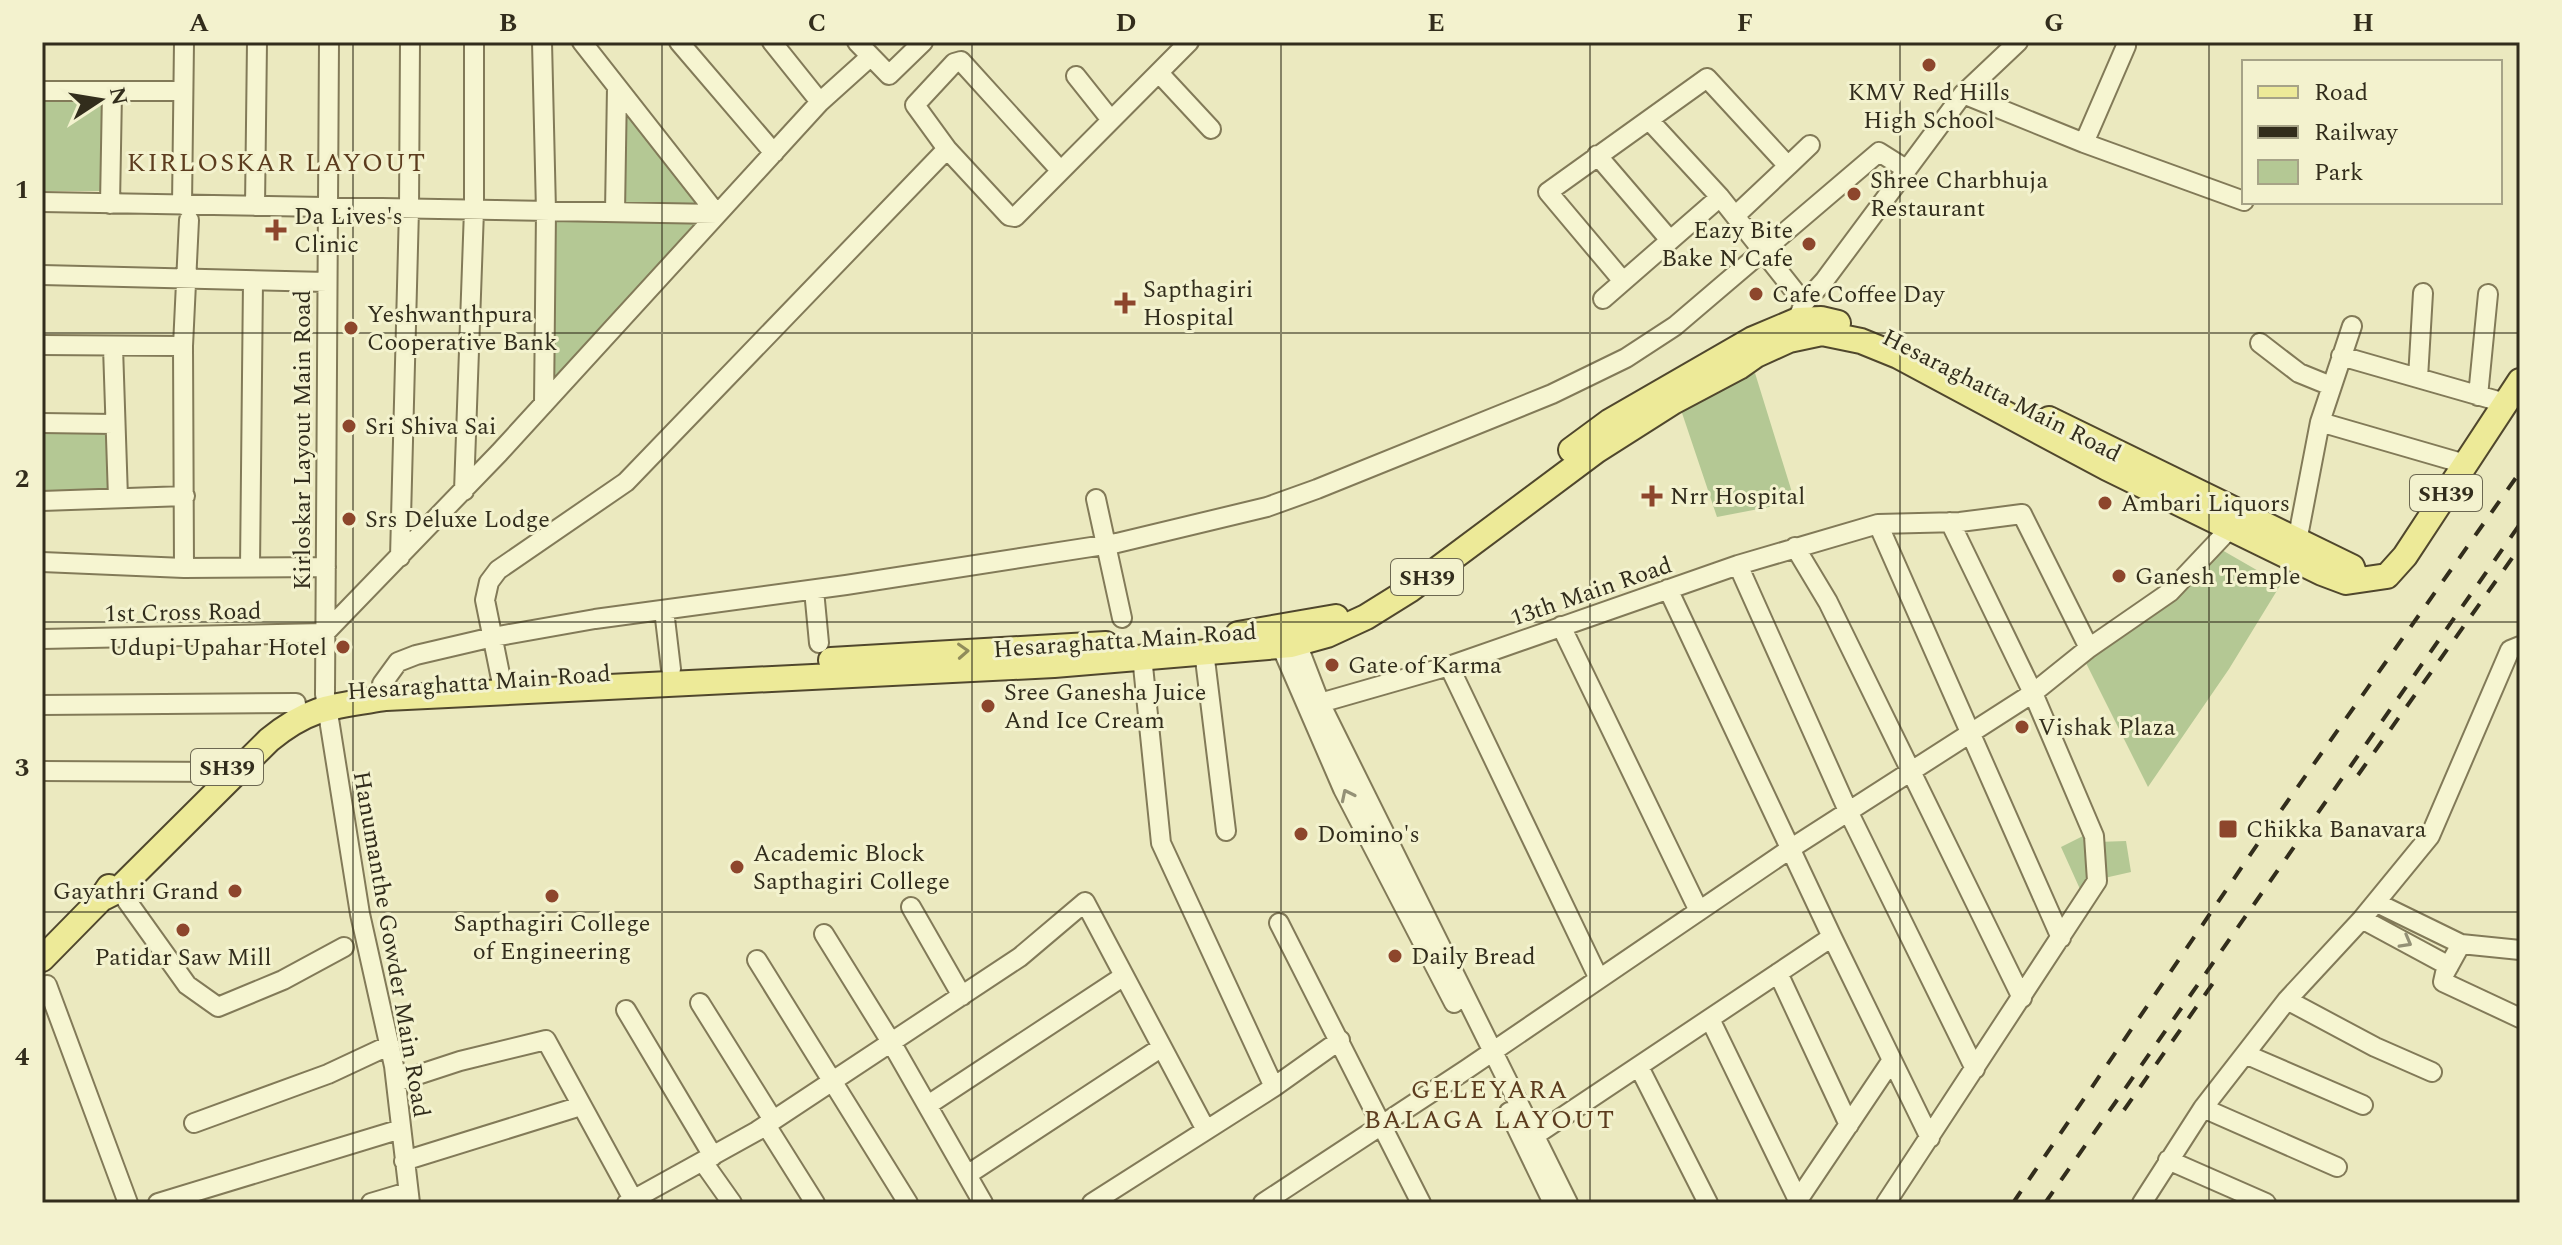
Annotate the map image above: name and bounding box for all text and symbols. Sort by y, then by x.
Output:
text: A [189,3,209,43]
text: B [499,3,517,43]
text: C [808,3,826,43]
text: D [1116,3,1136,43]
text: E [1427,3,1445,43]
text: F [1737,3,1753,43]
text: G [2044,3,2064,43]
text: H [2352,3,2374,43]
marker: KMV Red Hills High School [1920,56,1938,74]
north arrow [60,60,140,140]
legend [2242,60,2502,204]
place label: KMV Red Hills High School [1848,75,2010,139]
text: Road [2314,75,2368,111]
text: N [100,84,136,108]
text: Railway [2314,115,2399,151]
district label: KIRLOSKAR LAYOUT [127,143,427,183]
text: Park [2314,155,2364,191]
place label: Shree Charbhuja Restaurant [1870,163,2048,227]
text: 1 [15,170,29,210]
marker: Shree Charbhuja Restaurant [1845,185,1863,203]
place label: Da Lives's Clinic [294,199,403,263]
place label: Eazy Bite Bake N Cafe [1661,213,1793,277]
marker: Da Lives's Clinic [265,219,287,241]
marker: Eazy Bite Bake N Cafe [1800,235,1818,253]
place label: Sapthagiri Hospital [1143,272,1253,336]
place label: Cafe Coffee Day [1772,277,1946,313]
marker: Cafe Coffee Day [1747,285,1765,303]
street label: Kirloskar Layout Main Road [285,290,321,590]
marker: Sapthagiri Hospital [1114,292,1136,314]
place label: Yeshwanthpura Cooperative Bank [367,297,557,361]
marker: Yeshwanthpura Cooperative Bank [342,319,360,337]
street label: Hesaraghatta Main Road [1876,320,2127,472]
place label: Sri Shiva Sai [365,409,497,445]
marker: Sri Shiva Sai [340,417,358,435]
text: 2 [15,459,29,499]
road number: SH39 [2410,475,2482,511]
place label: Nrr Hospital [1670,479,1805,515]
marker: Nrr Hospital [1641,485,1663,507]
place label: Ambari Liquors [2121,486,2290,522]
marker: Ambari Liquors [2096,494,2114,512]
place label: Srs Deluxe Lodge [365,502,550,538]
marker: Srs Deluxe Lodge [340,510,358,528]
street label: 13th Main Road [1506,547,1677,636]
road number: SH39 [1391,559,1463,595]
place label: Ganesh Temple [2135,559,2301,595]
marker: Ganesh Temple [2110,567,2128,585]
street label: 1st Cross Road [104,594,262,632]
street label: Hesaraghatta Main Road [992,614,1258,668]
place label: Udupi Upahar Hotel [109,630,327,666]
marker: Udupi Upahar Hotel [334,638,352,656]
one-way arrow [957,643,970,660]
place label: Gate of Karma [1348,648,1502,684]
street label: Hesaraghatta Main Road [346,656,612,710]
marker: Gate of Karma [1323,656,1341,674]
place label: Sree Ganesha Juice And Ice Cream [1004,675,1206,739]
marker: Sree Ganesha Juice And Ice Cream [979,697,997,715]
place label: Vishak Plaza [2038,710,2176,746]
marker: Vishak Plaza [2013,718,2031,736]
text: 3 [15,748,29,788]
road number: SH39 [191,749,263,785]
street label: Hanumanthe Gowder Main Road [343,768,439,1120]
one-way arrow [1341,788,1356,803]
place label: Chikka Banavara [2246,812,2427,848]
place label: Domino's [1317,817,1420,853]
marker: Chikka Banavara [2217,818,2239,840]
marker: Domino's [1292,825,1310,843]
place label: Academic Block Sapthagiri College [753,836,950,900]
marker: Academic Block Sapthagiri College [728,858,746,876]
place label: Gayathri Grand [53,874,219,910]
marker: Gayathri Grand [226,882,244,900]
marker: Sapthagiri College of Engineering [543,887,561,905]
place label: Sapthagiri College of Engineering [454,906,650,970]
marker: Patidar Saw Mill [174,921,192,939]
one-way arrow [2397,932,2412,948]
place label: Daily Bread [1411,939,1536,975]
place label: Patidar Saw Mill [95,940,271,976]
marker: Daily Bread [1386,947,1404,965]
text: 4 [15,1037,30,1077]
district label: GELEYARA BALAGA LAYOUT [1364,1070,1616,1140]

